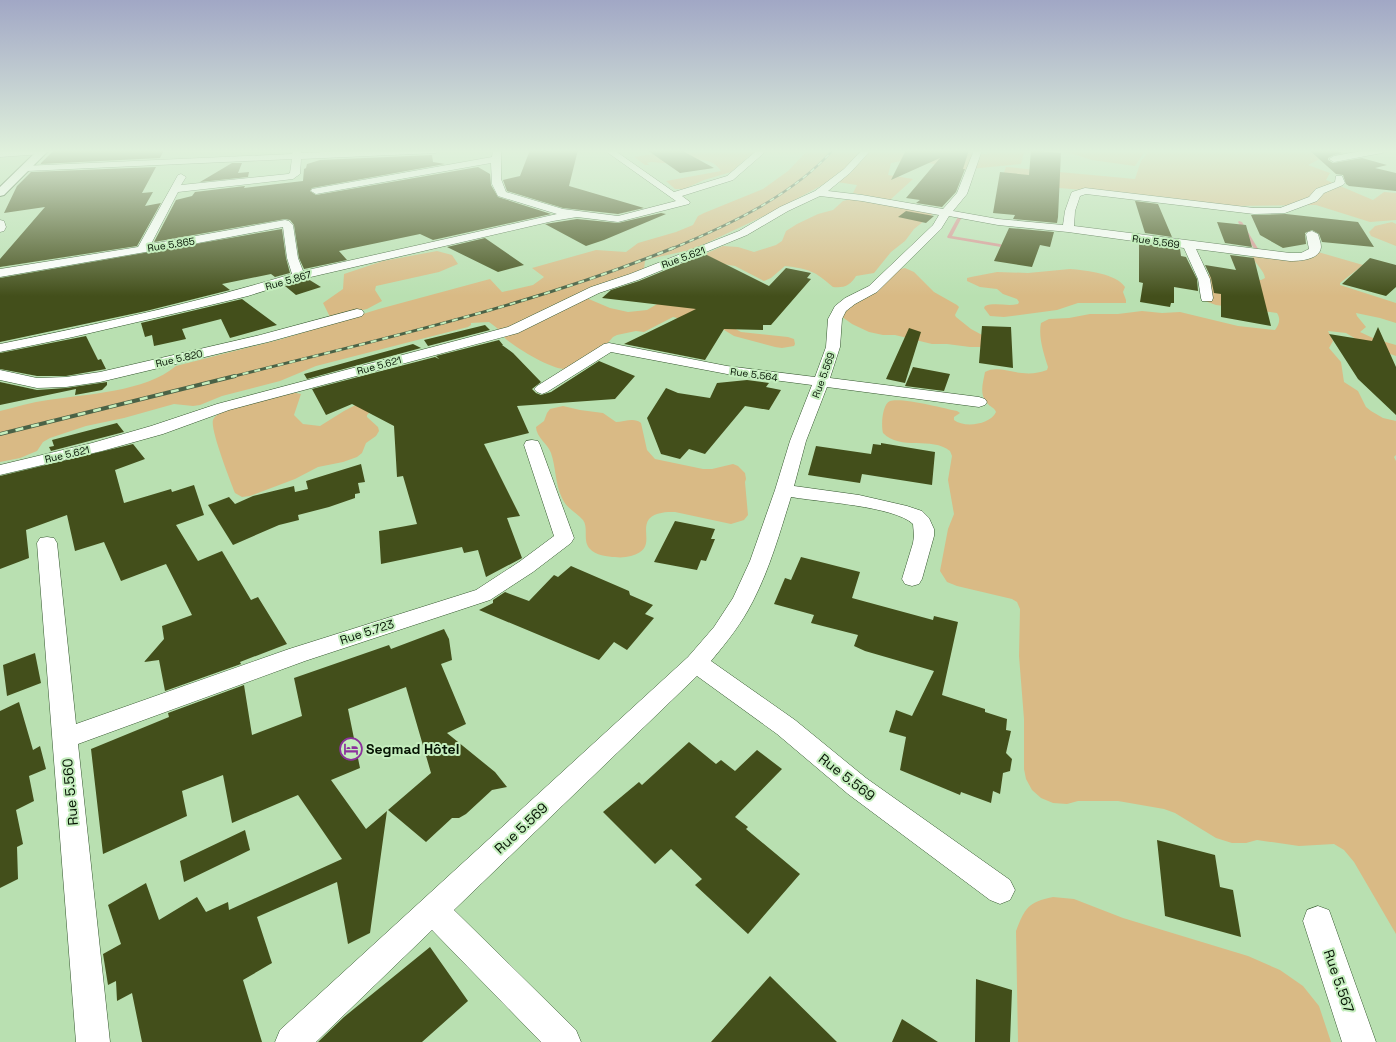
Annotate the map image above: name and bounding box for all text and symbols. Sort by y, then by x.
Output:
street label: Rue 5.569 [1131,232,1180,251]
street label: Rue 5.865 [146,234,196,255]
street label: Rue 5.621 [659,244,707,271]
street label: Rue 5.867 [264,268,313,293]
street label: Rue 5.820 [154,347,204,370]
street label: Rue 5.569 [809,351,838,400]
street label: Rue 5.621 [355,353,403,378]
street label: Rue 5.564 [729,365,779,384]
street label: Rue 5.621 [43,443,91,466]
street label: Rue 5.723 [338,616,396,648]
hotel icon: Segmad Hôtel [338,736,364,762]
place label: Segmad Hôtel [366,740,459,758]
street label: Rue 5.569 [815,749,879,805]
street label: Rue 5.560 [58,758,82,826]
street label: Rue 5.569 [490,799,552,857]
street label: Rue 5.567 [1320,947,1358,1015]

